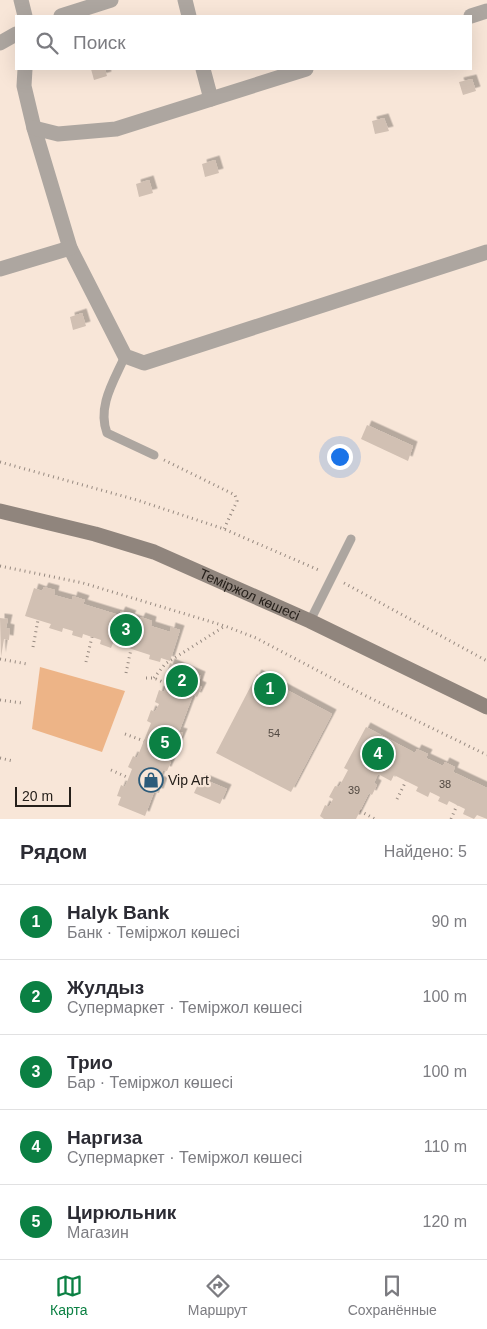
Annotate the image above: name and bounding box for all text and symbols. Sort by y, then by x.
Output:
search box [15,15,472,70]
icon: search [33,29,61,57]
text: Поиск [73,32,126,53]
your location [327,444,353,470]
street label: Теміржол көшесі [197,565,302,623]
pin: 3 [110,611,142,649]
pin: 2 [166,662,198,700]
pin: 1 [254,670,286,708]
pin: 5 [149,724,181,762]
house number: 54 [268,727,280,739]
pin: 4 [362,735,394,773]
shop icon: Vip Art [138,767,164,793]
place label: Vip Art [168,772,209,788]
house number: 38 [439,778,451,790]
scale bar [15,784,71,807]
house number: 39 [348,784,360,796]
text: 20 m [22,788,53,804]
text: Рядом [20,840,87,863]
text: Найдено: 5 [384,843,467,860]
text: Halyk Bank [67,902,169,923]
text: 1 [32,913,40,930]
text: 90 m [431,913,467,930]
text: Банк · Теміржол көшесі [67,924,240,941]
text: Жулдыз [67,977,144,998]
text: 2 [32,988,40,1005]
text: 100 m [423,988,467,1005]
text: Супермаркет · Теміржол көшесі [67,999,302,1016]
text: Трио [67,1052,113,1073]
text: 3 [32,1063,40,1080]
text: 100 m [423,1063,467,1080]
text: Бар · Теміржол көшесі [67,1074,233,1091]
text: Наргиза [67,1127,142,1148]
text: 4 [32,1138,40,1155]
text: 110 m [424,1138,467,1155]
text: Супермаркет · Теміржол көшесі [67,1149,302,1166]
text: Цирюльник [67,1202,176,1223]
text: 5 [32,1213,40,1230]
text: 120 m [423,1213,467,1230]
text: Магазин [67,1224,129,1241]
tab: Карта [50,1272,88,1318]
tab: Маршрут [188,1272,247,1318]
tab: Сохранённые [348,1272,437,1318]

